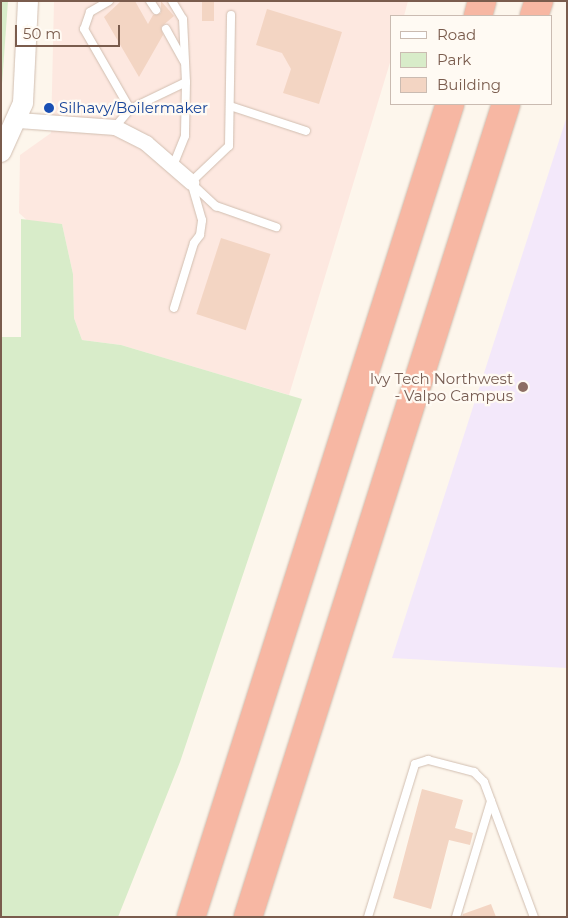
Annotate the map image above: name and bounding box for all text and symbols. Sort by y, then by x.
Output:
scale bar [18,15,122,47]
legend [390,15,553,105]
text: 50 m [23,24,61,43]
text: Road [437,25,476,44]
text: Park [437,50,471,69]
text: Building [437,75,501,94]
place label: Silhavy/Boilermaker [59,99,208,117]
marker: Silhavy/Boilermaker [43,102,55,114]
place label: Ivy Tech Northwest - Valpo Campus [370,369,513,404]
marker: Ivy Tech Northwest - Valpo Campus [517,381,529,393]

